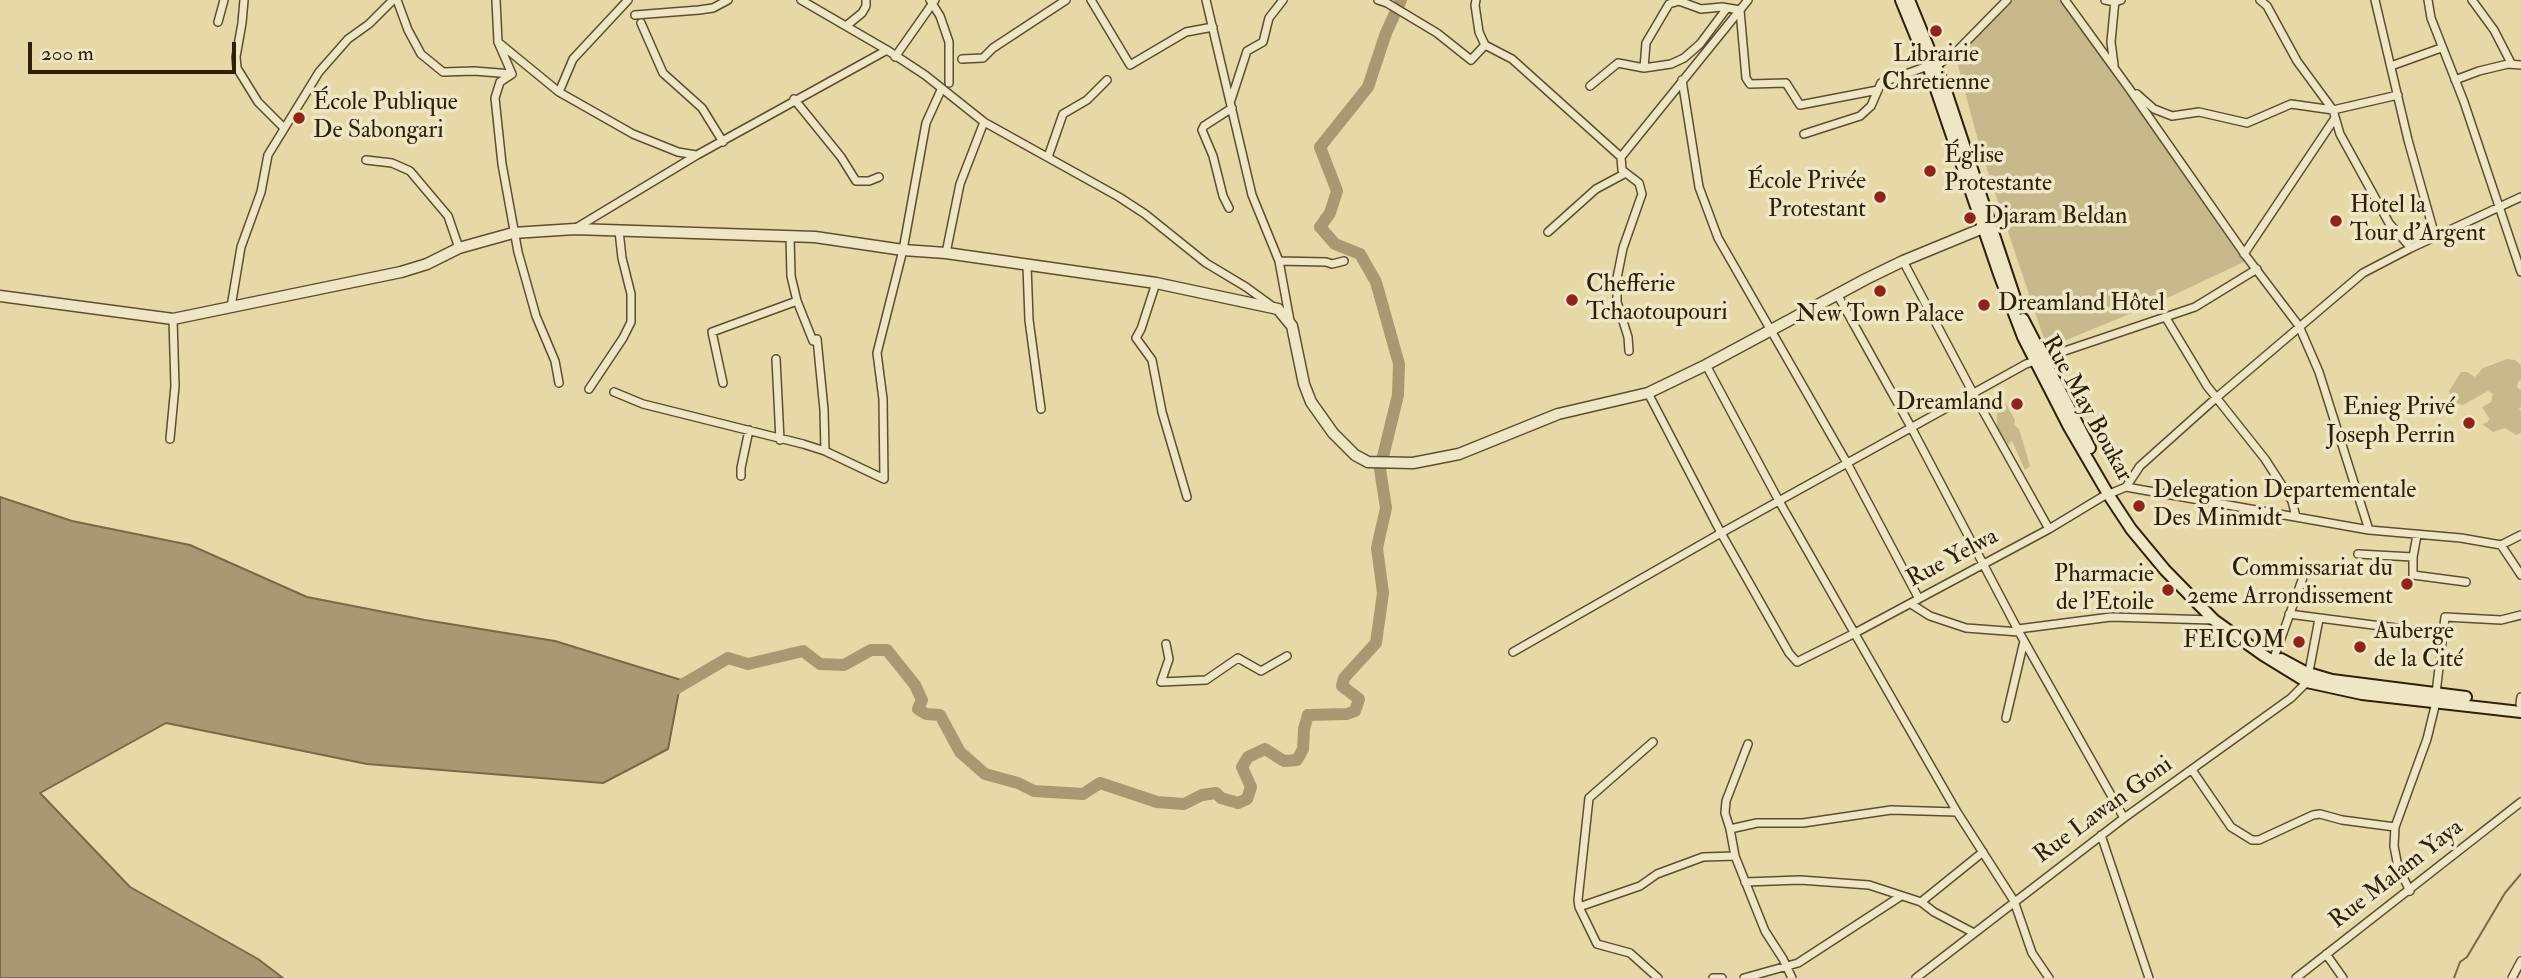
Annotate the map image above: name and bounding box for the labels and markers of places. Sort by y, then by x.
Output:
marker: Librairie Chretienne [1928,23,1944,39]
place label: Librairie Chretienne [1882,42,1990,98]
place label: École Publique De Sabongari [313,90,458,146]
marker: École Publique De Sabongari [291,110,307,126]
place label: Église Protestante [1944,143,2052,199]
marker: Église Protestante [1922,163,1938,179]
place label: École Privée Protestant [1747,169,1866,225]
marker: École Privée Protestant [1872,189,1888,205]
place label: Hotel la Tour d'Argent [2350,193,2486,249]
place label: Djaram Beldan [1984,204,2127,232]
marker: Djaram Beldan [1962,210,1978,226]
marker: Hotel la Tour d'Argent [2328,213,2344,229]
place label: Chefferie Tchaotoupouri [1586,272,1728,328]
marker: New Town Palace [1872,283,1888,299]
place label: Dreamland Hôtel [1998,291,2165,319]
marker: Chefferie Tchaotoupouri [1564,292,1580,308]
marker: Dreamland Hôtel [1976,297,1992,313]
place label: New Town Palace [1796,302,1964,330]
place label: Dreamland [1896,390,2003,418]
place label: Enieg Privé Joseph Perrin [2326,395,2455,451]
marker: Dreamland [2009,396,2025,412]
marker: Enieg Privé Joseph Perrin [2461,415,2477,431]
place label: Delegation Departementale Des Minmidt [2153,478,2416,534]
marker: Delegation Departementale Des Minmidt [2131,498,2147,514]
place label: Commissariat du 2eme Arrondissement [2187,556,2393,612]
place label: Pharmacie de l'Etoile [2054,562,2154,618]
marker: Commissariat du 2eme Arrondissement [2399,576,2415,592]
marker: Pharmacie de l'Etoile [2160,582,2176,598]
place label: Auberge de la Cité [2374,619,2463,675]
place label: FEICOM [2183,628,2285,656]
marker: FEICOM [2291,634,2307,650]
marker: Auberge de la Cité [2352,639,2368,655]

